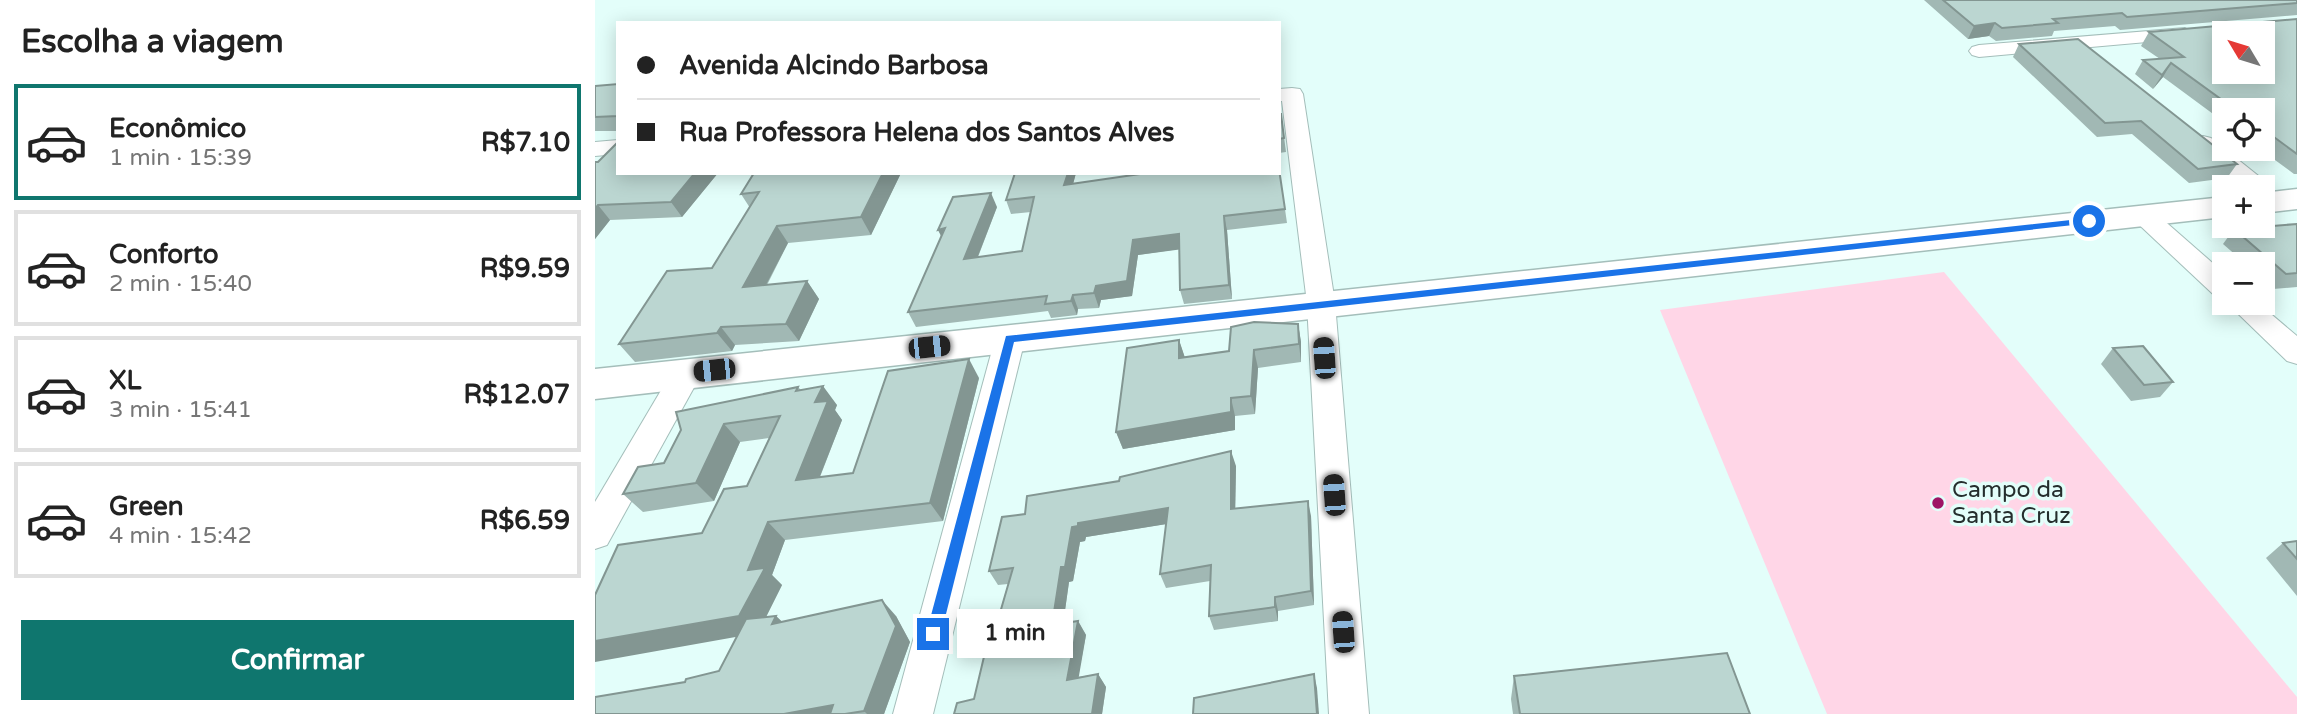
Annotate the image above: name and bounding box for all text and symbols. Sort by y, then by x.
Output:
north arrow [2212,21,2275,84]
map controls [2212,21,2275,315]
text: Escolha a viagem [21,23,284,61]
text: Avenida Alcindo Barbosa [679,50,989,81]
button: locate [2212,98,2275,161]
icon: car [25,111,88,174]
text: Econômico [109,113,246,144]
text: Rua Professora Helena dos Santos Alves [679,117,1175,148]
text: R$7.10 [481,127,570,158]
text: 1 min · 15:39 [109,144,252,172]
button: + [2212,175,2275,238]
route start [2073,205,2105,237]
icon: car [25,237,88,300]
text: Conforto [109,239,218,270]
button: − [2212,252,2275,315]
text: R$9.59 [480,253,570,284]
text: 2 min · 15:40 [109,270,252,298]
car [908,334,951,360]
car [1313,336,1336,380]
car [693,357,736,383]
icon: car [25,363,88,426]
text: XL [109,365,141,396]
text: R$12.07 [463,379,570,410]
text: 3 min · 15:41 [109,396,252,424]
car [1323,473,1346,517]
place label: Campo da Santa Cruz [1952,476,2071,530]
icon: car [25,489,88,552]
text: Green [109,491,184,522]
marker: Campo da Santa Cruz [1930,495,1946,511]
text: R$6.59 [480,505,570,536]
text: 4 min · 15:42 [109,522,252,550]
callout: 1 min [957,610,1073,658]
car [1332,610,1355,654]
route end [917,618,949,650]
text: 1 min [984,619,1046,647]
button: Confirmar [21,620,574,700]

